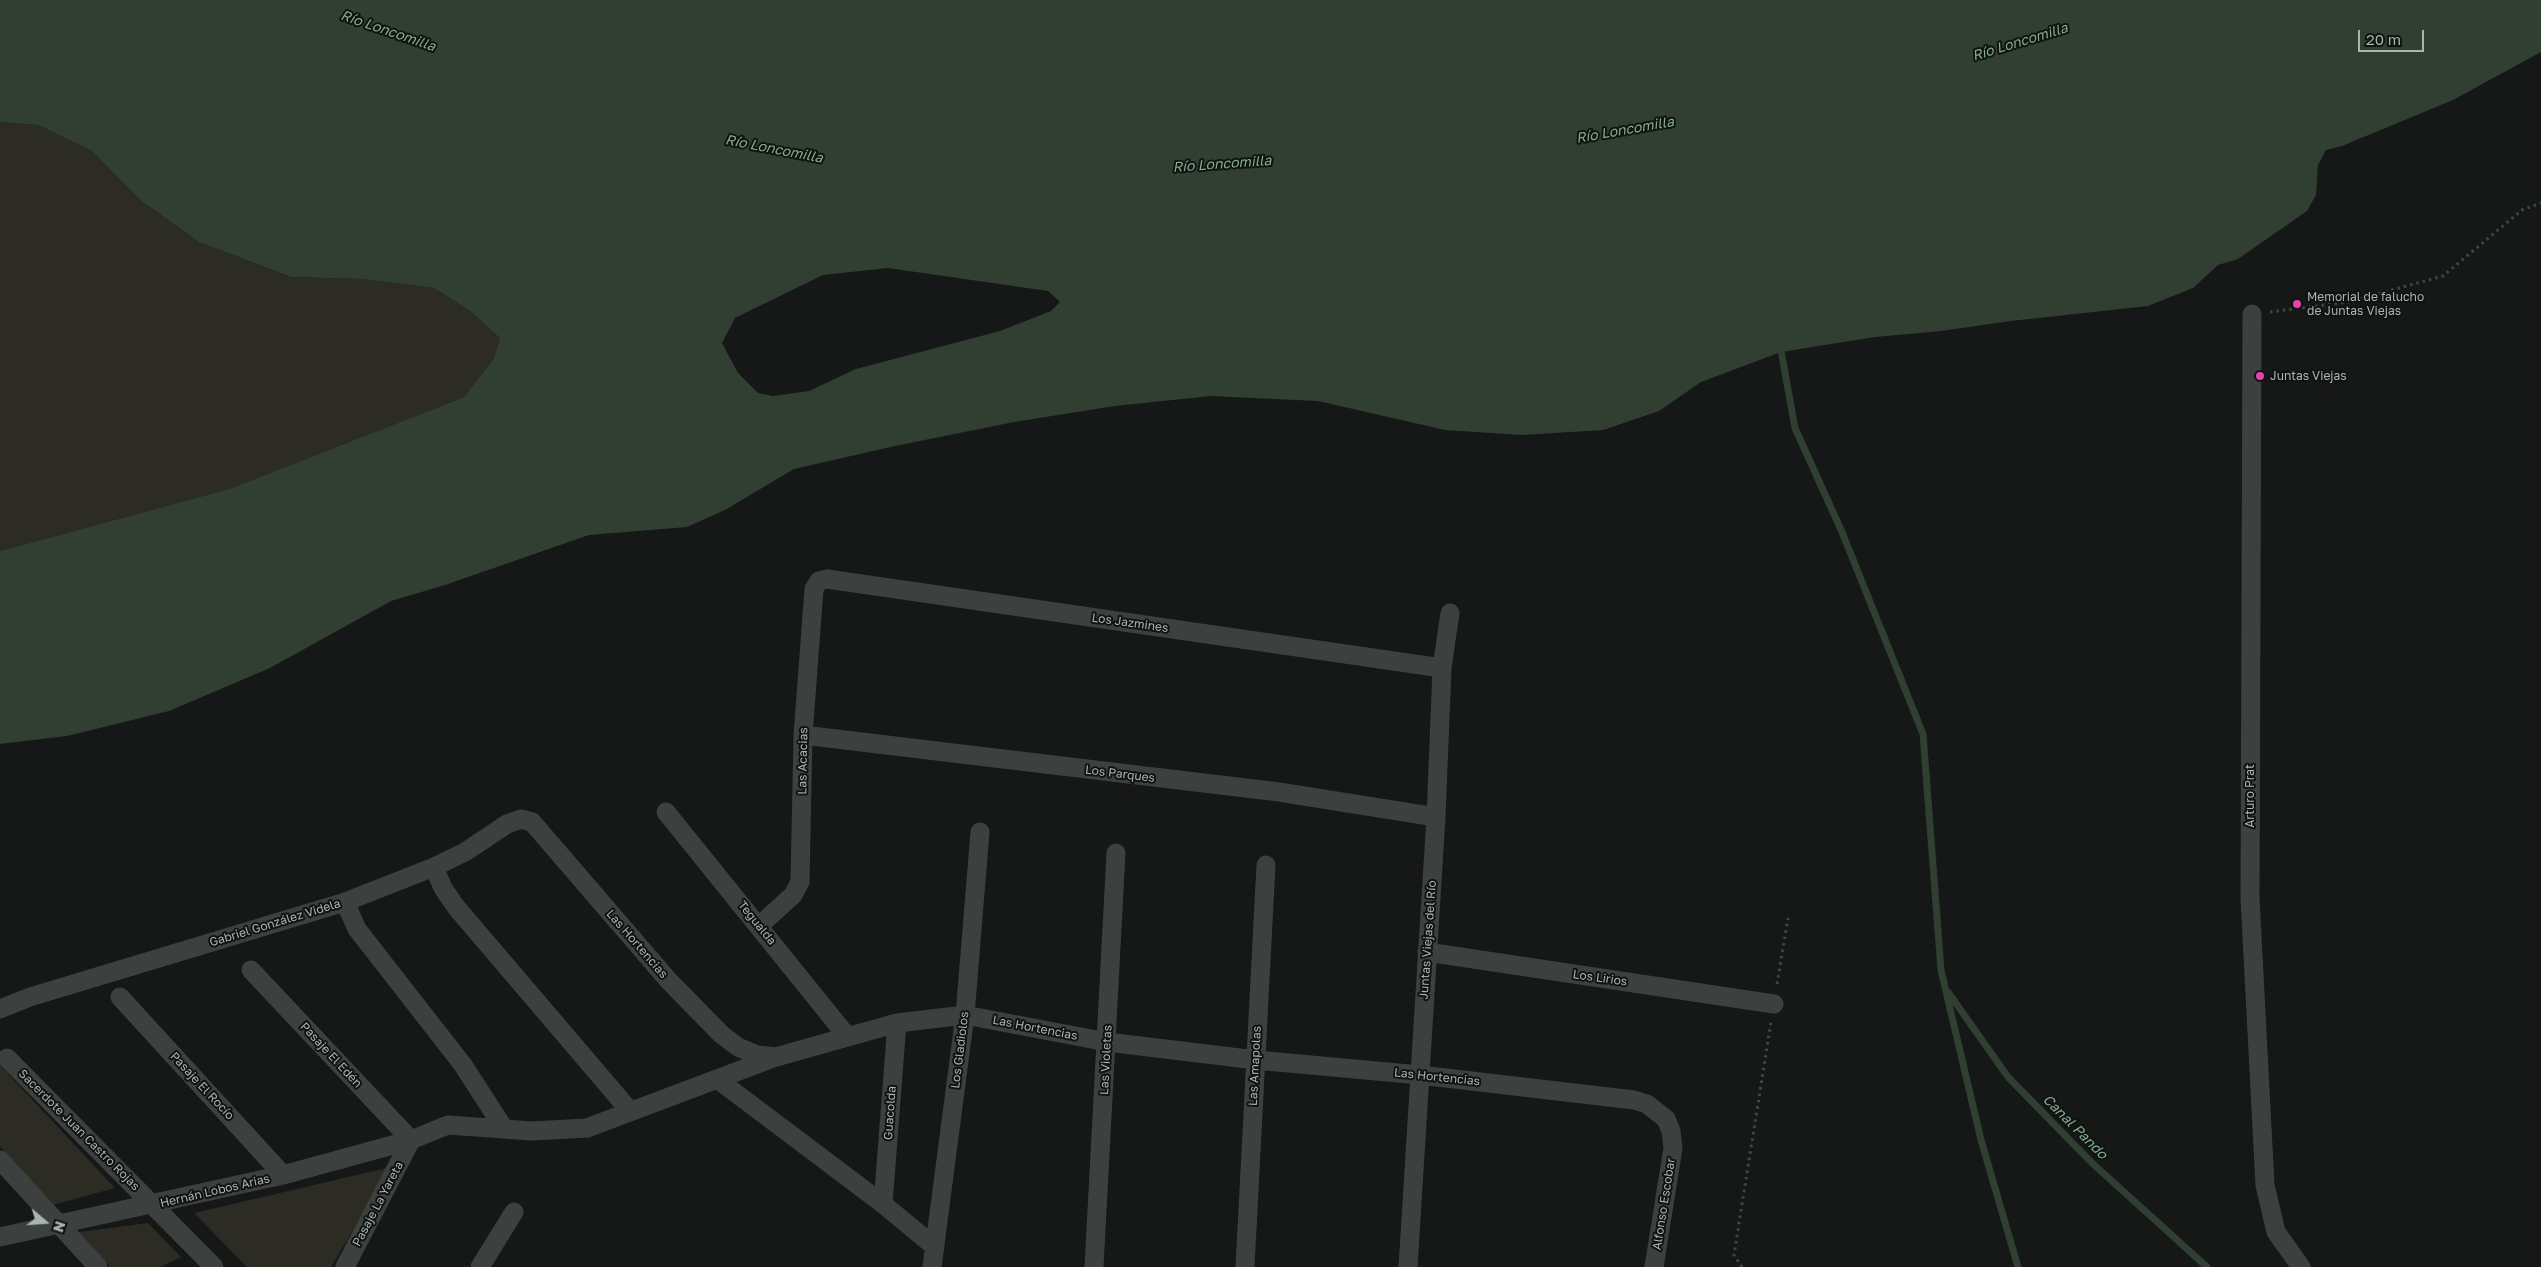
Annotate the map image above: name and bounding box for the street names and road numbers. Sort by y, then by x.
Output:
street label: Los Jazmines [1091,610,1169,636]
street label: Las Acacias [795,727,811,795]
street label: Los Parques [1084,763,1156,785]
street label: Arturo Prat [2243,764,2257,828]
street label: Juntas Viejas del Río [1417,880,1439,1000]
street label: Gabriel González Videla [208,896,342,950]
street label: Tegualda [735,898,779,948]
street label: Las Hortencias [603,907,671,981]
street label: Los Lirios [1572,967,1628,989]
street label: Los Gladiolos [948,1011,972,1089]
street label: Las Hortencias [991,1013,1079,1043]
street label: Pasaje El Edén [297,1019,365,1091]
street label: Las Violetas [1097,1025,1115,1095]
street label: Las Amapolas [1246,1026,1264,1106]
street label: Pasaje El Rocío [167,1049,237,1123]
street label: Las Hortencias [1393,1065,1481,1089]
street label: Sacerdote Juan Castro Rojas [15,1066,143,1194]
street label: Guacolda [881,1086,899,1140]
street label: Alfonso Escobar [1650,1157,1678,1251]
street label: Pasaje La Yareta [350,1159,406,1249]
street label: Hernán Lobos Arias [159,1171,271,1211]

